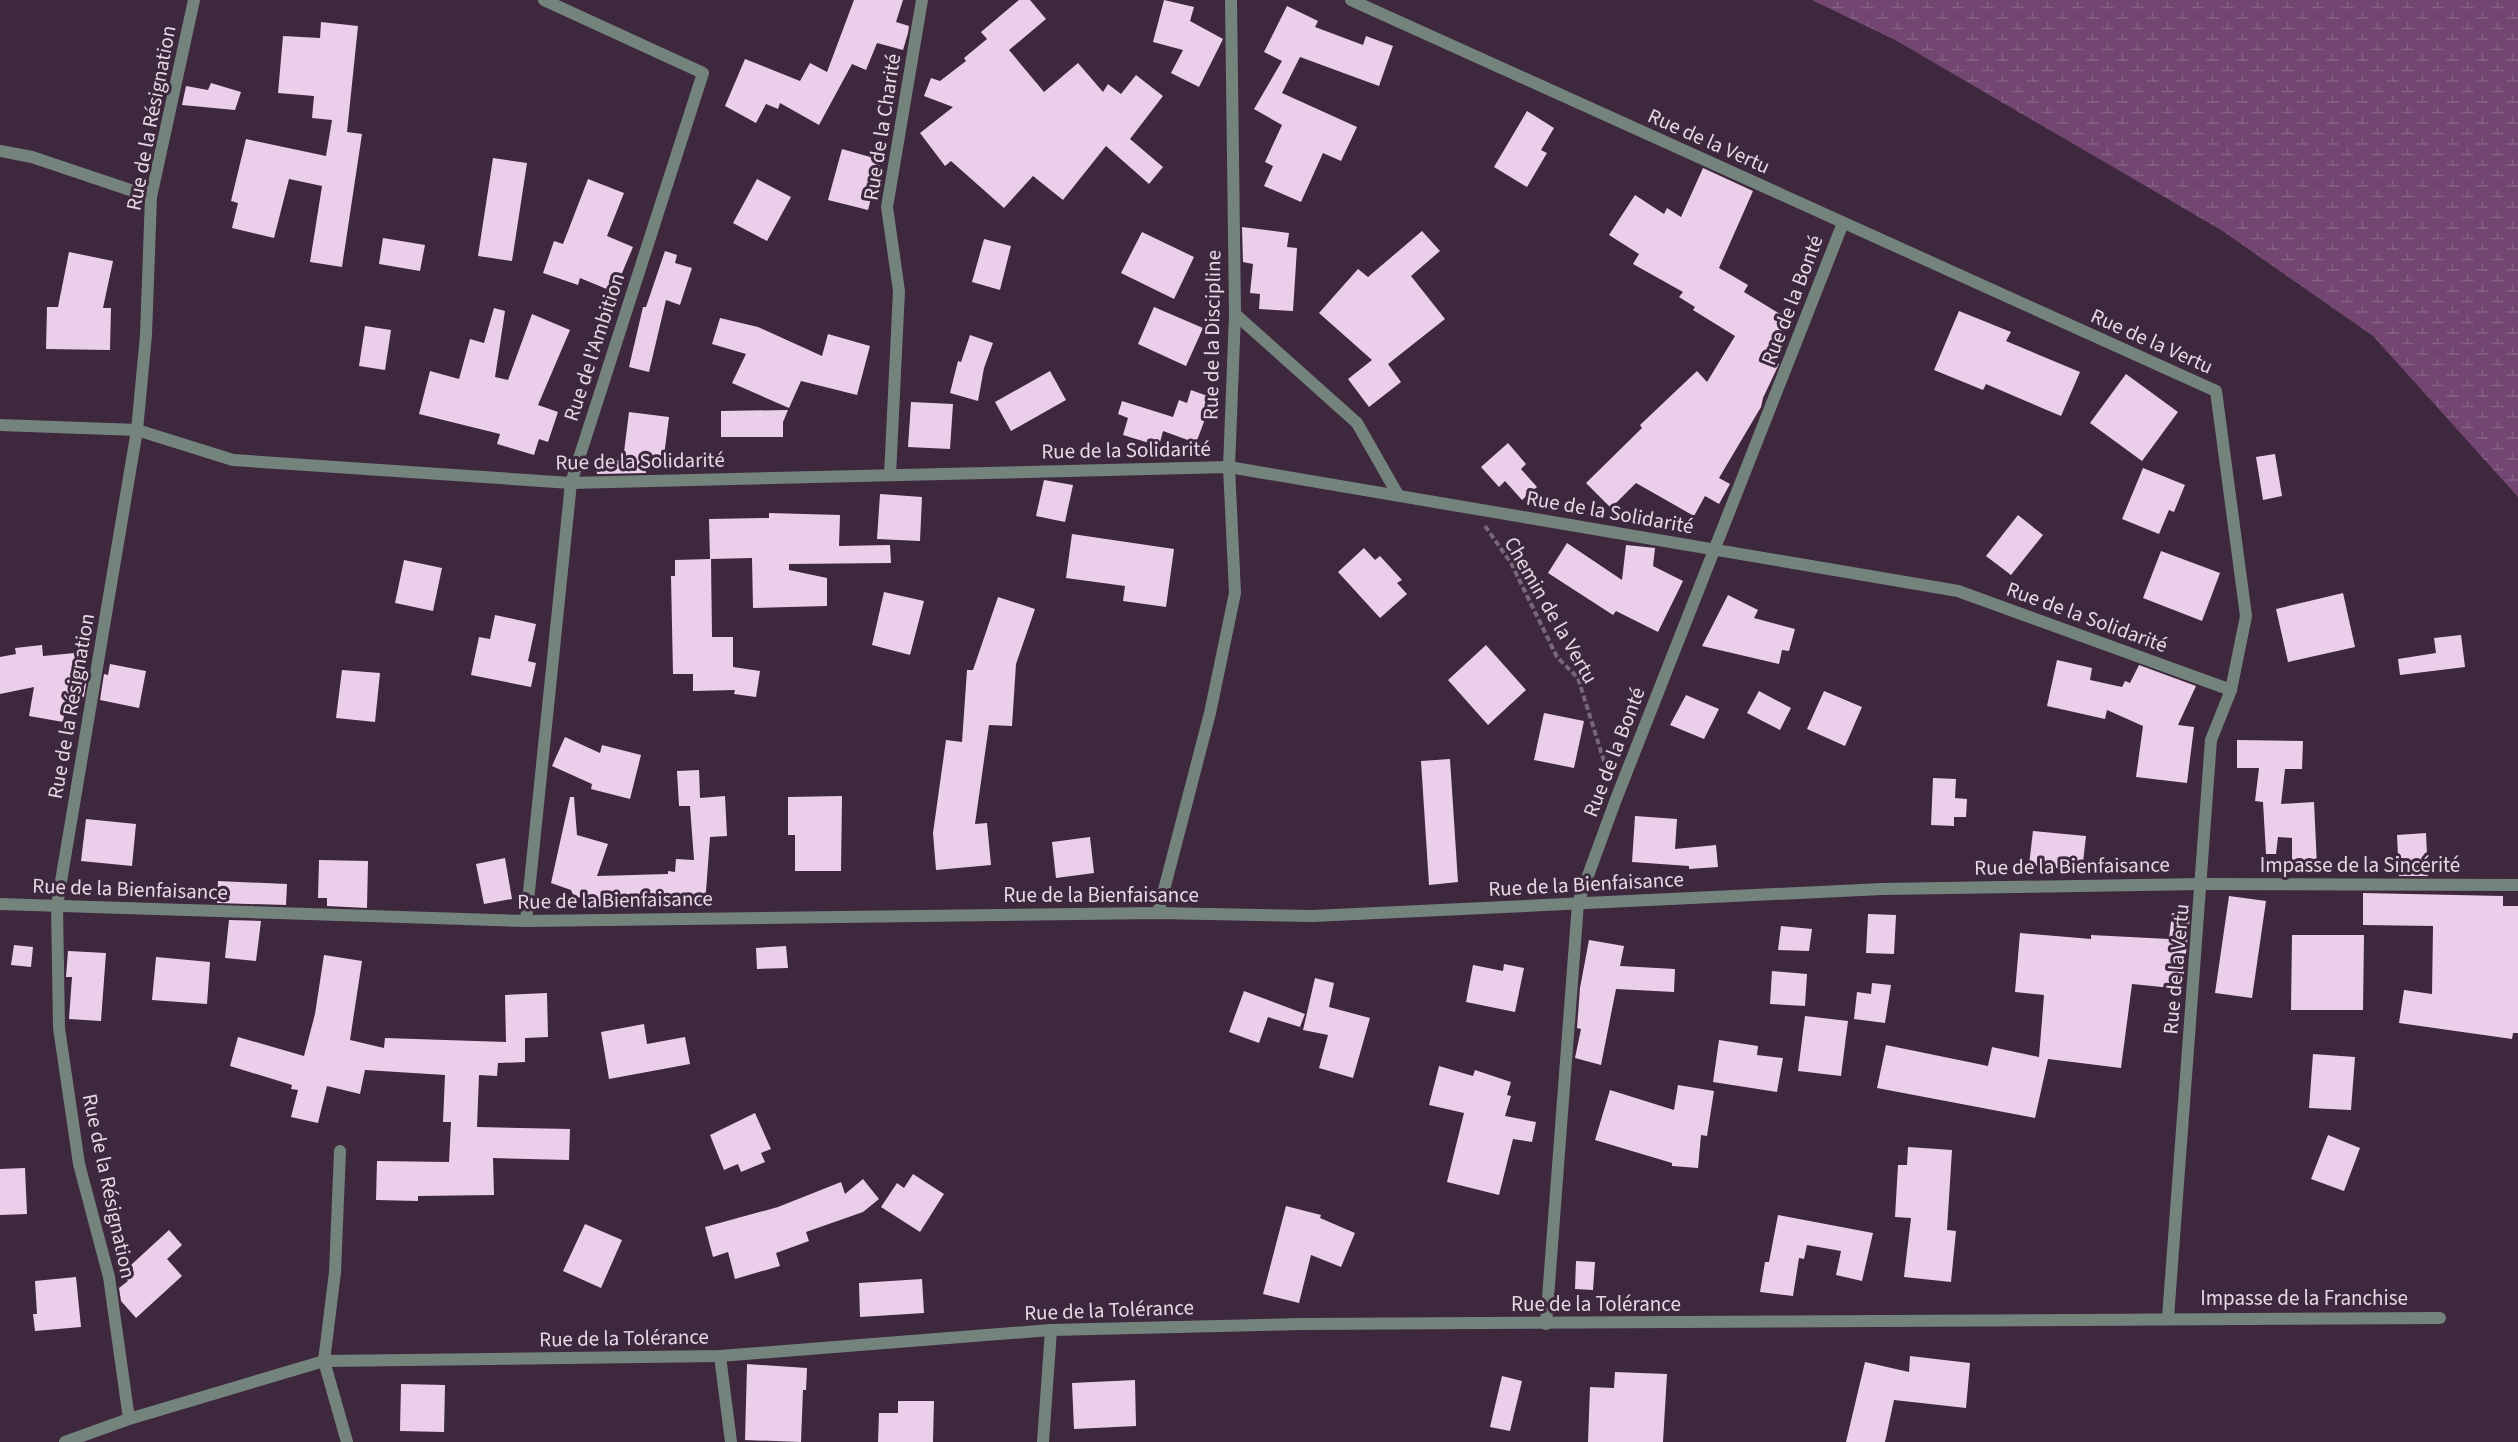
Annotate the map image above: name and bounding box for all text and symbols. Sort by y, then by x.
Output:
street label: Rue de la Résignation [118,23,184,213]
street label: Rue de la Charité [856,52,908,202]
street label: Rue de la Vertu [1643,101,1775,181]
street label: Rue de la Bonté [1753,231,1831,369]
street label: Rue de la Discipline [1196,250,1228,420]
street label: Rue de l'Ambition [556,269,632,425]
street label: Rue de la Vertu [2086,301,2218,381]
street label: Rue de la Solidarité [1041,434,1211,466]
street label: Rue de la Solidarité [555,445,725,477]
street label: Rue de la Solidarité [1524,483,1696,541]
street label: Chemin de la Vertu [1497,531,1605,689]
street label: Rue de la Solidarité [2002,574,2172,660]
street label: Rue de la Résignation [40,611,102,801]
street label: Rue de la Bonté [1575,683,1653,821]
street label: Rue de la Bienfaisance [1974,849,2170,883]
street label: Impasse de la Sincérité [2260,850,2460,880]
street label: Rue de la Bienfaisance [1487,864,1685,904]
street label: Rue de la Bienfaisance [32,871,228,907]
street label: Rue de la Bienfaisance [1003,880,1199,910]
street label: Rue de la Bienfaisance [517,883,713,917]
street label: Rue de la Vertu [2155,902,2197,1036]
street label: Rue de la Résignation [75,1091,143,1281]
street label: Impasse de la Franchise [2200,1283,2408,1313]
street label: Rue de la Tolérance [1511,1289,1681,1319]
street label: Rue de la Tolérance [1024,1292,1194,1328]
street label: Rue de la Tolérance [539,1322,709,1354]

